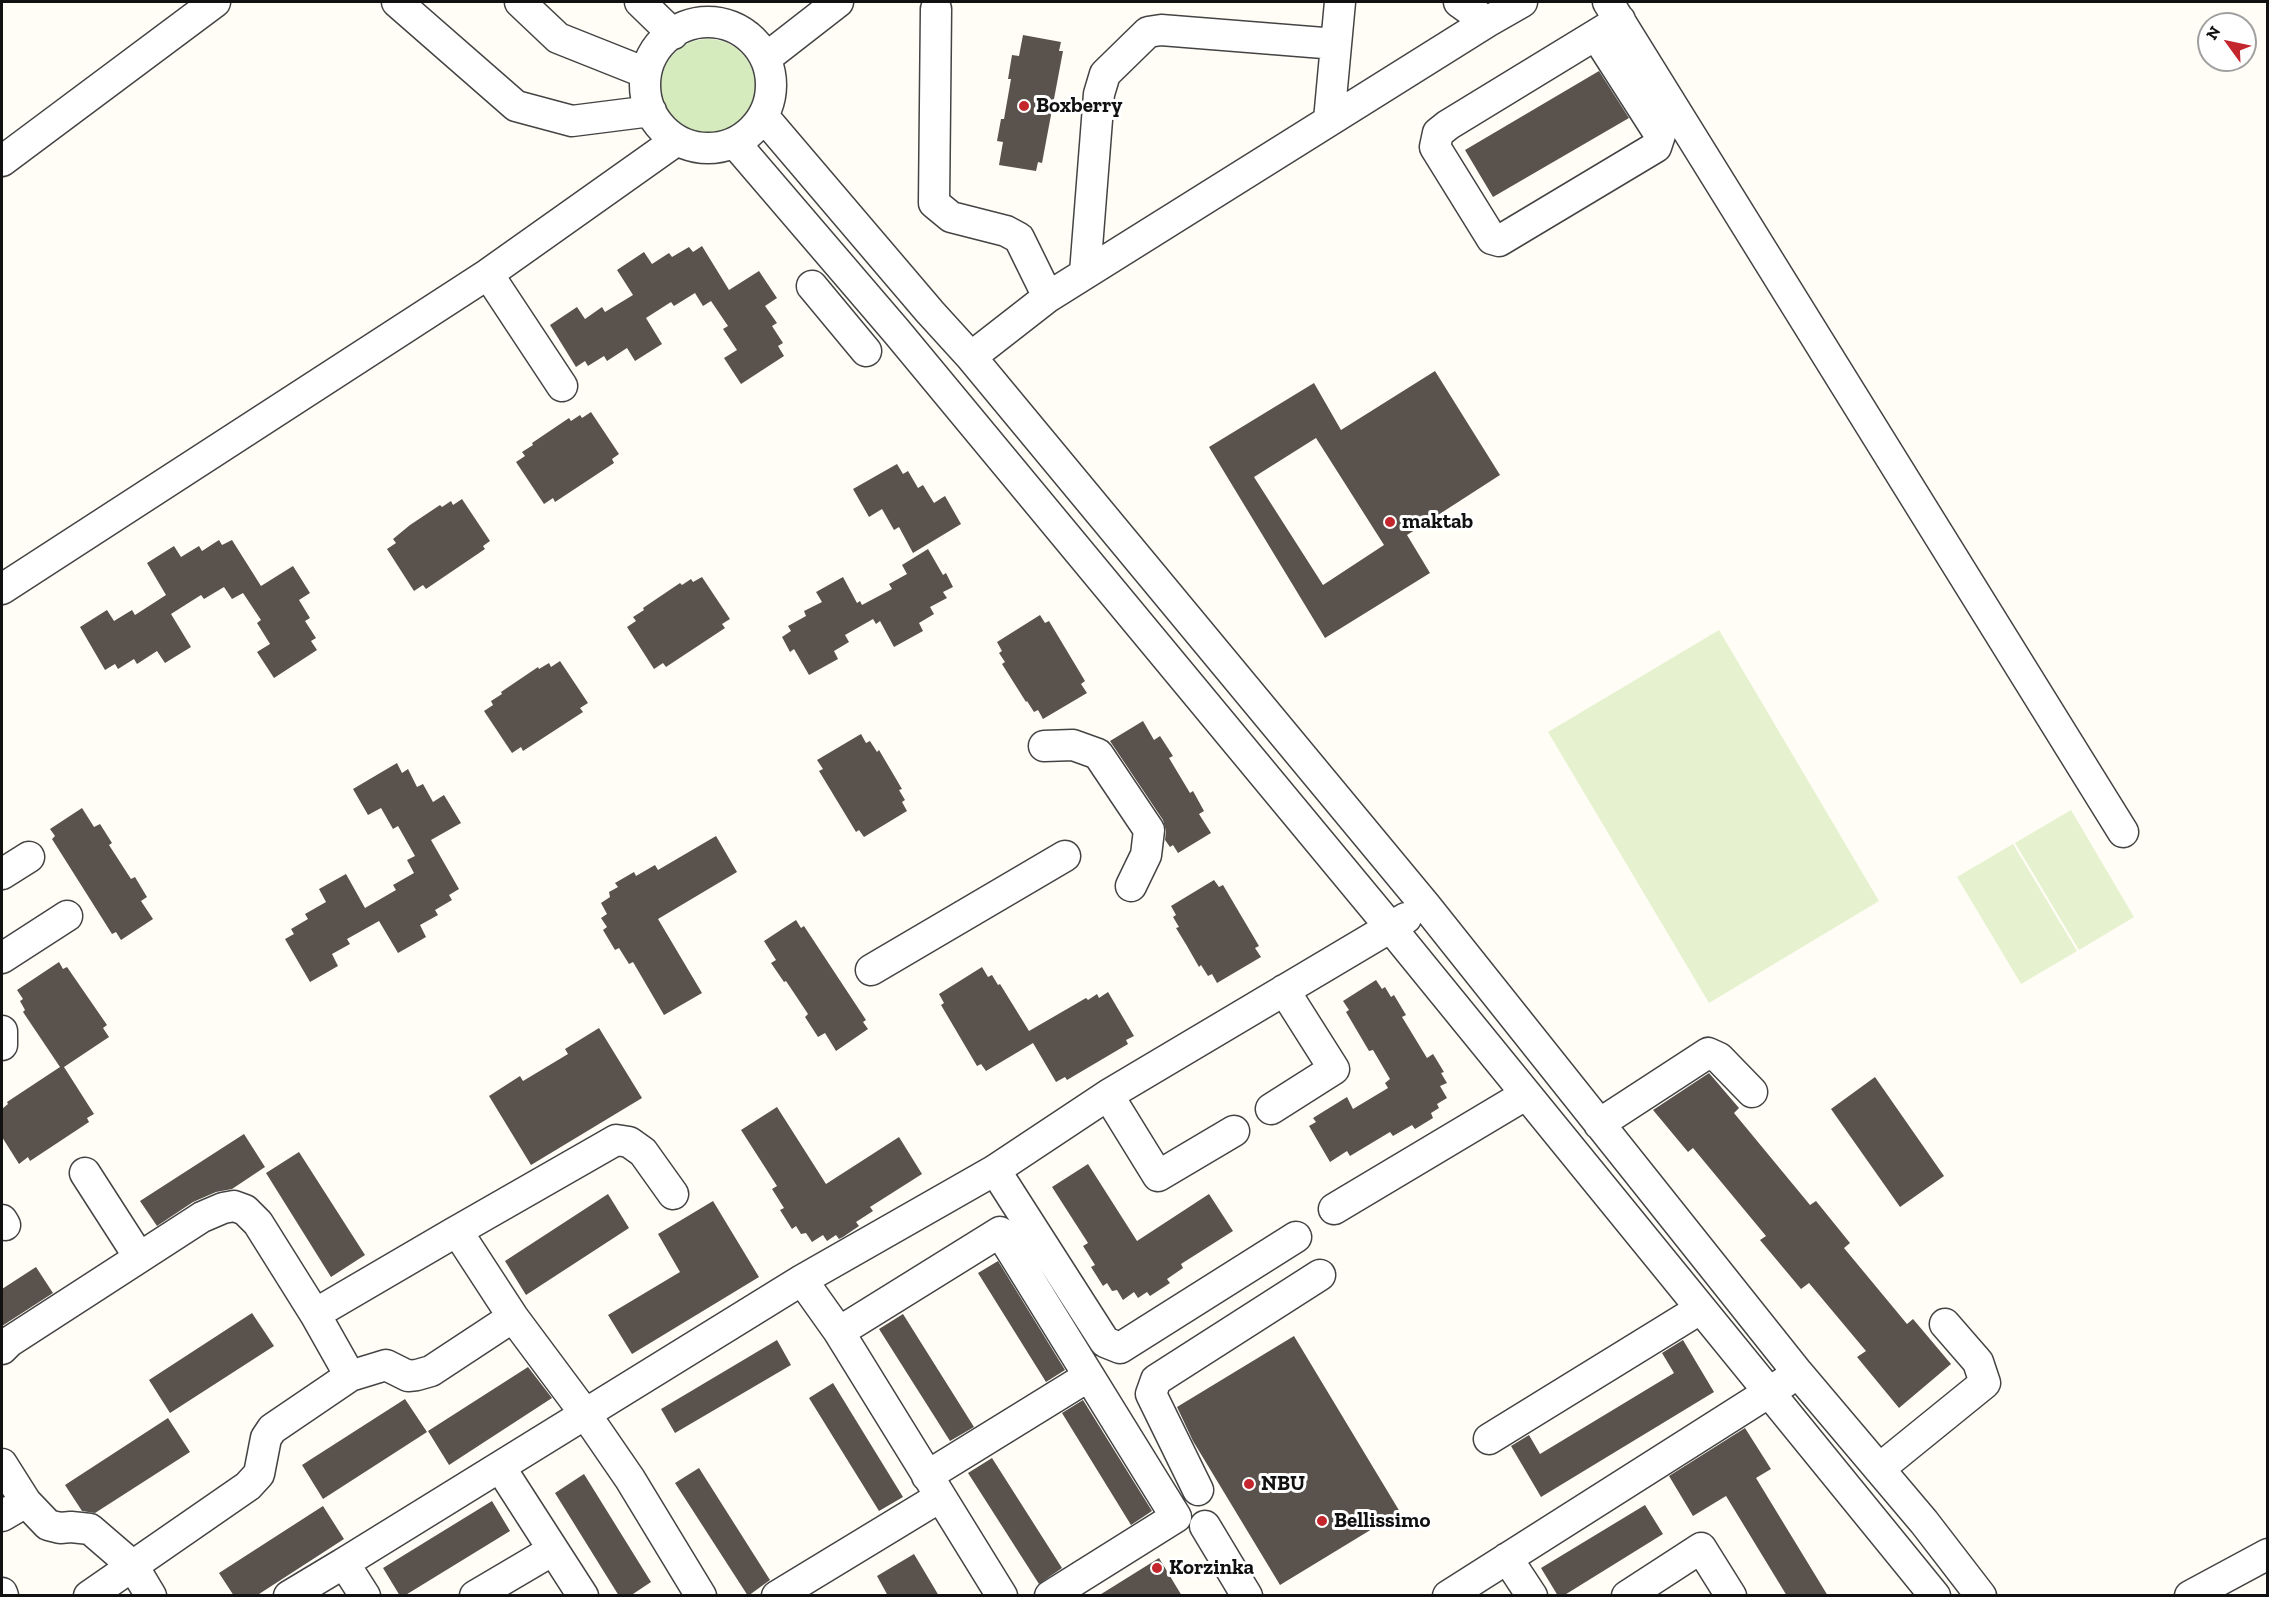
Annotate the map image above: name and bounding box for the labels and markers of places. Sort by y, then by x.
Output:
place label: Boxberry [1036,93,1122,119]
marker: Boxberry [1017,99,1031,113]
place label: maktab [1402,509,1473,535]
marker: maktab [1383,515,1397,529]
place label: NBU [1261,1471,1305,1497]
marker: NBU [1242,1477,1256,1491]
place label: Bellissimo [1334,1508,1430,1534]
marker: Bellissimo [1315,1514,1329,1528]
place label: Korzinka [1169,1555,1254,1581]
marker: Korzinka [1150,1561,1164,1575]

